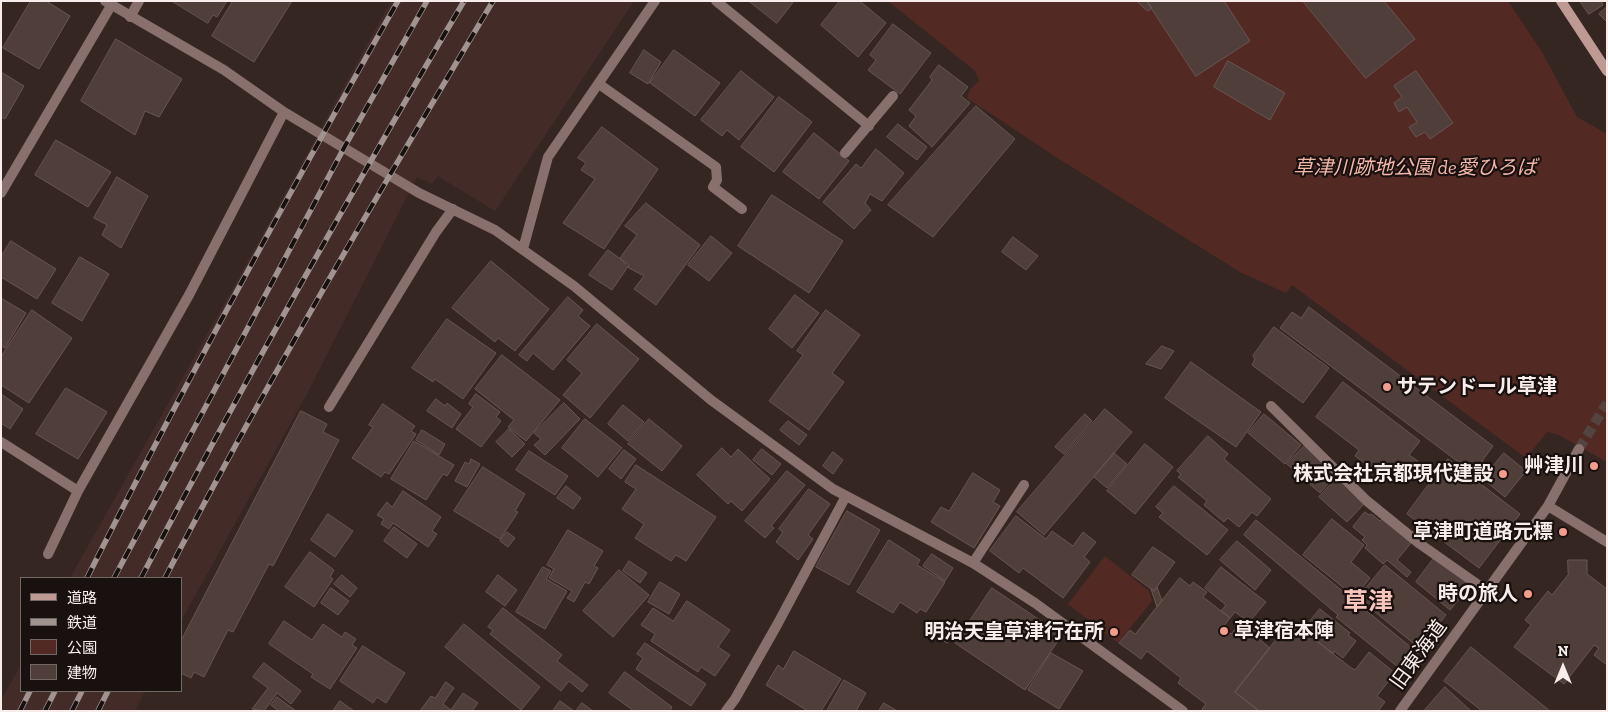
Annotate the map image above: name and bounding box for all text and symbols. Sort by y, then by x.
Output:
park label: 草津川跡地公園 de愛ひろば [1293,156,1537,180]
place label: サテンドール草津 [1397,375,1557,399]
marker: サテンドール草津 [1381,381,1393,393]
place label: 艸津川 [1524,454,1584,478]
marker: 艸津川 [1588,460,1600,472]
place label: 株式会社京都現代建設 [1293,462,1493,486]
marker: 株式会社京都現代建設 [1497,468,1509,480]
place label: 草津町道路元標 [1413,520,1553,544]
marker: 草津町道路元標 [1557,526,1569,538]
legend [20,577,182,692]
place label: 時の旅人 [1438,582,1518,606]
district label: 草津 [1343,588,1393,618]
marker: 時の旅人 [1522,588,1534,600]
text: 道路 [67,589,97,607]
text: 鉄道 [67,614,97,632]
street label: 旧東海道 [1386,616,1452,694]
place label: 草津宿本陣 [1234,619,1334,643]
place label: 明治天皇草津行在所 [924,620,1104,644]
marker: 草津宿本陣 [1218,625,1230,637]
marker: 明治天皇草津行在所 [1108,626,1120,638]
text: 公園 [67,639,97,657]
north arrow [1538,642,1588,692]
text: N [1558,643,1568,660]
text: 建物 [67,664,97,682]

